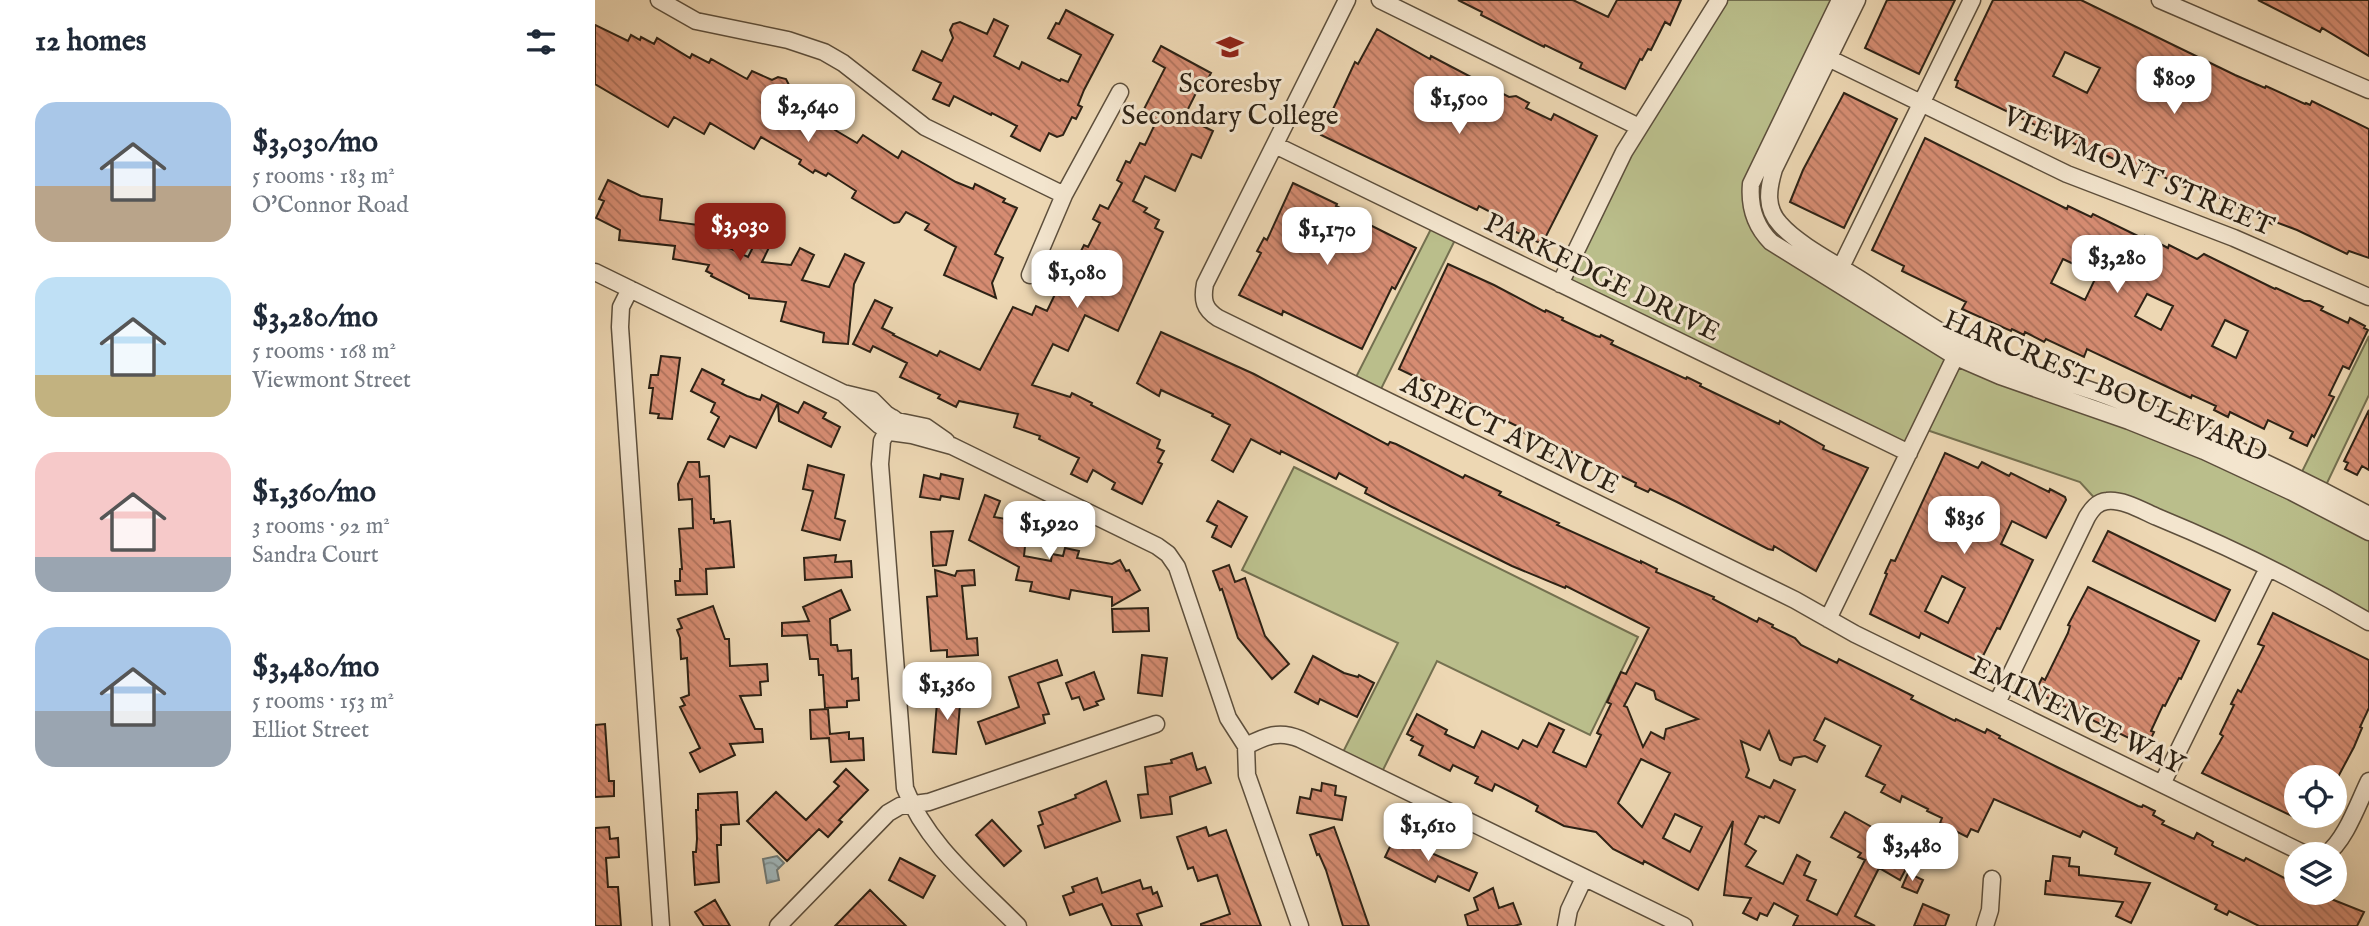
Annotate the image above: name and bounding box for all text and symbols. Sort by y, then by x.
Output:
text: 12 homes [35,23,146,61]
icon: filters [522,23,560,61]
school or university icon: Scoresby Secondary College [1215,32,1245,62]
pin: $809 [2133,57,2215,116]
text: $809 [2152,64,2196,93]
place label: Scoresby Secondary College [1121,67,1339,134]
pin: $1,500 [1402,76,1516,136]
text: $1,500 [1430,84,1488,113]
pin: $2,640 [751,85,865,144]
text: $2,640 [777,92,839,121]
street label: VIEWMONT STREET [1996,99,2279,245]
text: $3,030/mo [252,124,378,162]
icon: home [91,130,175,214]
text: 5 rooms · 183 m² [252,162,395,191]
text: O'Connor Road [252,191,408,220]
pin: $3,030 [683,204,797,263]
street label: PARKEDGE DRIVE [1478,206,1726,351]
pin: $1,170 [1270,208,1384,267]
text: $3,030 [711,211,769,240]
text: $1,170 [1298,215,1356,244]
pin: $3,280 [2060,236,2174,295]
text: $3,280 [2088,243,2146,272]
pin: $1,080 [1020,250,1134,310]
text: $1,080 [1047,258,1107,287]
text: $3,280/mo [252,299,378,337]
street label: HARCREST BOULEVARD [1938,303,2272,472]
icon: home [91,305,175,389]
text: 5 rooms · 168 m² [252,337,396,366]
text: Viewmont Street [252,366,411,395]
street label: ASPECT AVENUE [1394,367,1625,503]
text: $1,360/mo [252,474,376,512]
icon: home [91,480,175,564]
pin: $836 [1923,496,2005,556]
pin: $1,920 [992,502,1106,561]
text: $836 [1944,504,1984,533]
text: $1,920 [1019,509,1079,538]
text: 3 rooms · 92 m² [252,512,390,541]
text: Sandra Court [252,541,379,570]
text: $3,480/mo [252,649,379,687]
street label: EMINENCE WAY [1964,649,2191,784]
icon: home [91,655,175,739]
pin: $1,360 [890,662,1004,722]
text: $1,360 [918,670,976,699]
text: 5 rooms · 153 m² [252,687,394,716]
text: Elliot Street [252,716,369,745]
map controls [2284,765,2347,905]
button: locate [2284,765,2347,828]
pin: $1,610 [1371,804,1485,863]
text: $1,610 [1400,811,1456,840]
pin: $3,480 [1855,824,1969,883]
text: $3,480 [1882,831,1942,860]
button: layers [2284,842,2347,905]

